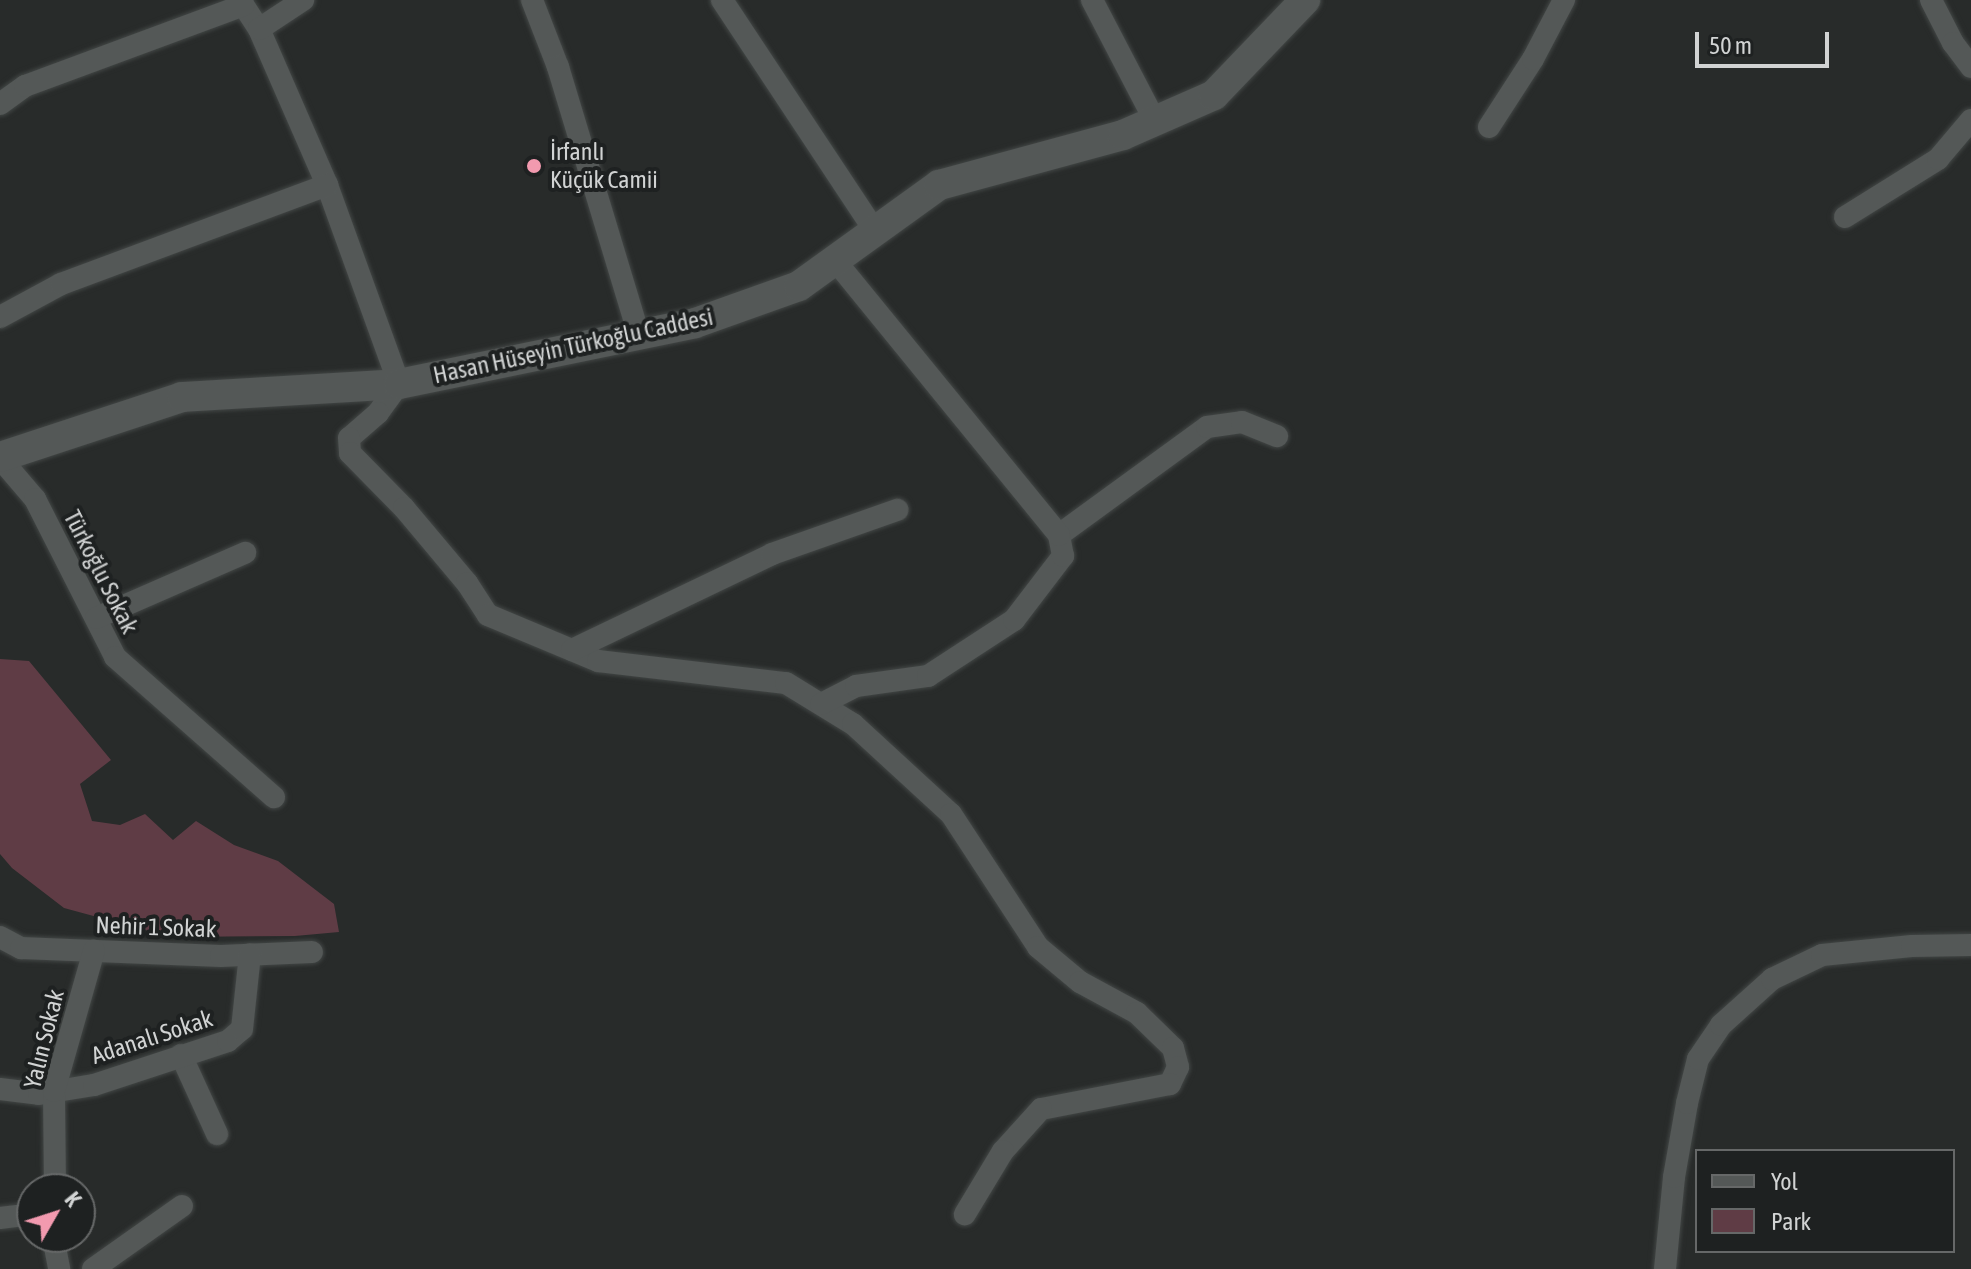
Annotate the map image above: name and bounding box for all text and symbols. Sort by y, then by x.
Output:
scale bar [1699,16,1833,66]
text: 50 m [1709,32,1752,59]
place label: İrfanlı Küçük Camii [550,138,658,194]
marker: İrfanlı Küçük Camii [525,157,543,175]
street label: Hasan Hüseyin Türkoğlu Caddesi [431,302,715,390]
street label: Türkoğlu Sokak [58,506,144,638]
street label: Nehir 1 Sokak [95,911,217,943]
street label: Yalın Sokak [18,987,70,1091]
street label: Adanalı Sokak [88,1004,216,1070]
legend [1695,1149,1955,1253]
text: Yol [1771,1168,1798,1195]
north arrow [16,1173,96,1253]
text: K [60,1187,87,1212]
text: Park [1771,1208,1811,1235]

